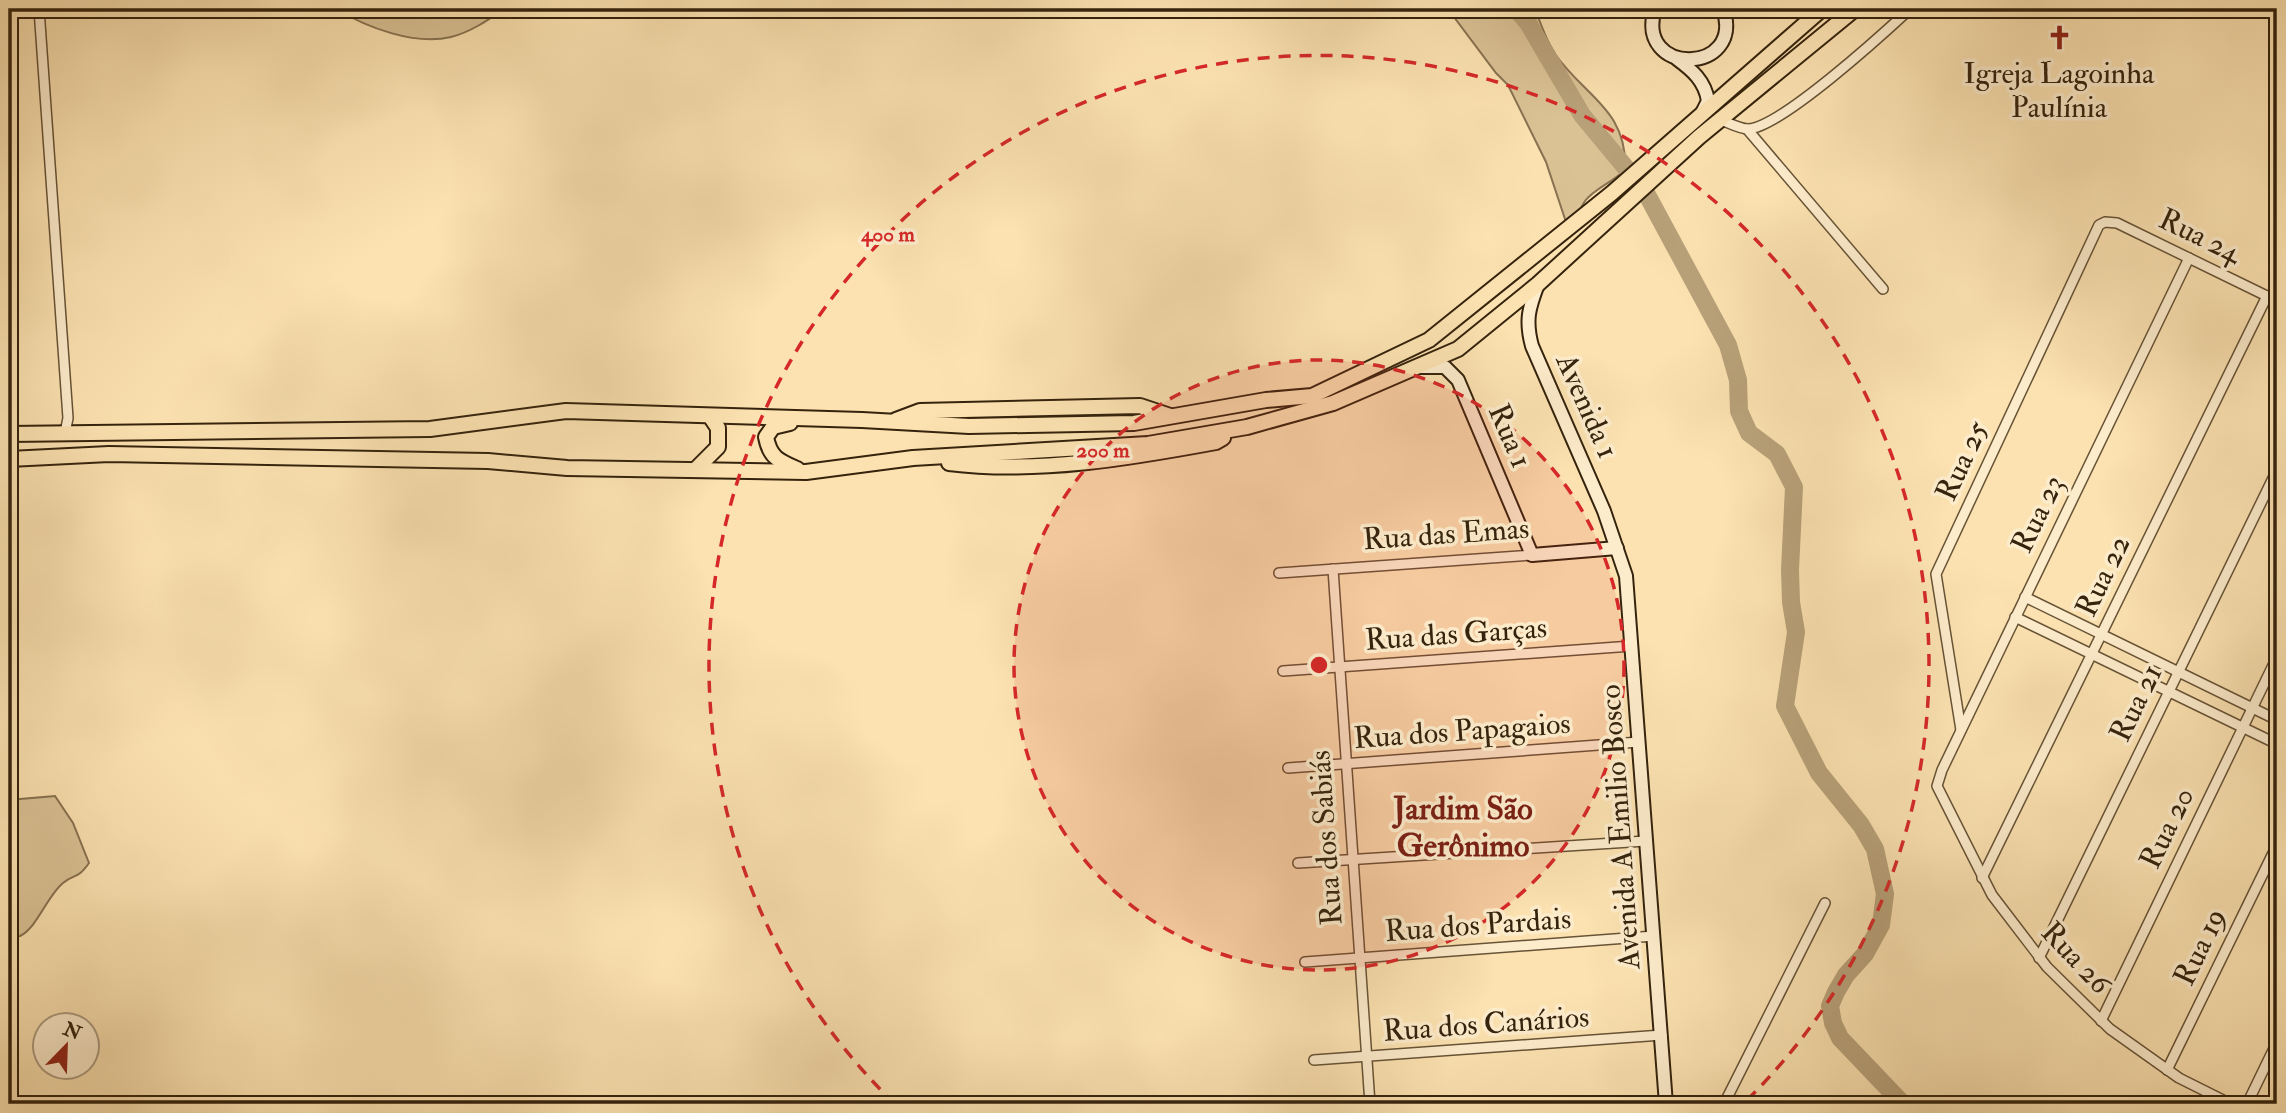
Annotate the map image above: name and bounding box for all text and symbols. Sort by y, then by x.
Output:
church icon: Igreja Lagoinha Paulínia [2045,24,2073,52]
place label: Igreja Lagoinha Paulínia [1964,55,2155,126]
street label: Rua 24 [2153,200,2249,272]
text: 400 m [860,221,915,248]
street label: Avenida 1 [1547,347,1626,464]
street label: Rua 1 [1480,398,1540,474]
street label: Rua 25 [1928,415,1997,507]
text: 200 m [1077,437,1130,464]
street label: Rua 23 [2003,469,2073,559]
street label: Rua das Emas [1362,510,1530,558]
street label: Rua 22 [2068,529,2138,623]
street label: Rua das Garças [1364,609,1548,659]
centre of rings [1307,653,1331,677]
street label: Rua 21 [2102,658,2170,748]
street label: Avenida A Emilio Bosco [1592,683,1648,972]
street label: Rua dos Papagaios [1352,705,1572,757]
street label: Rua dos Sabiás [1301,749,1351,927]
street label: Rua 20 [2132,781,2202,875]
district label: Jardim São Gerônimo [1391,789,1533,866]
street label: Rua dos Pardais [1384,900,1572,950]
street label: Rua 19 [2166,902,2234,992]
street label: Rua 26 [2033,914,2120,1003]
street label: Rua dos Canários [1382,998,1590,1050]
north arrow [32,1012,102,1082]
text: N [59,1017,86,1046]

